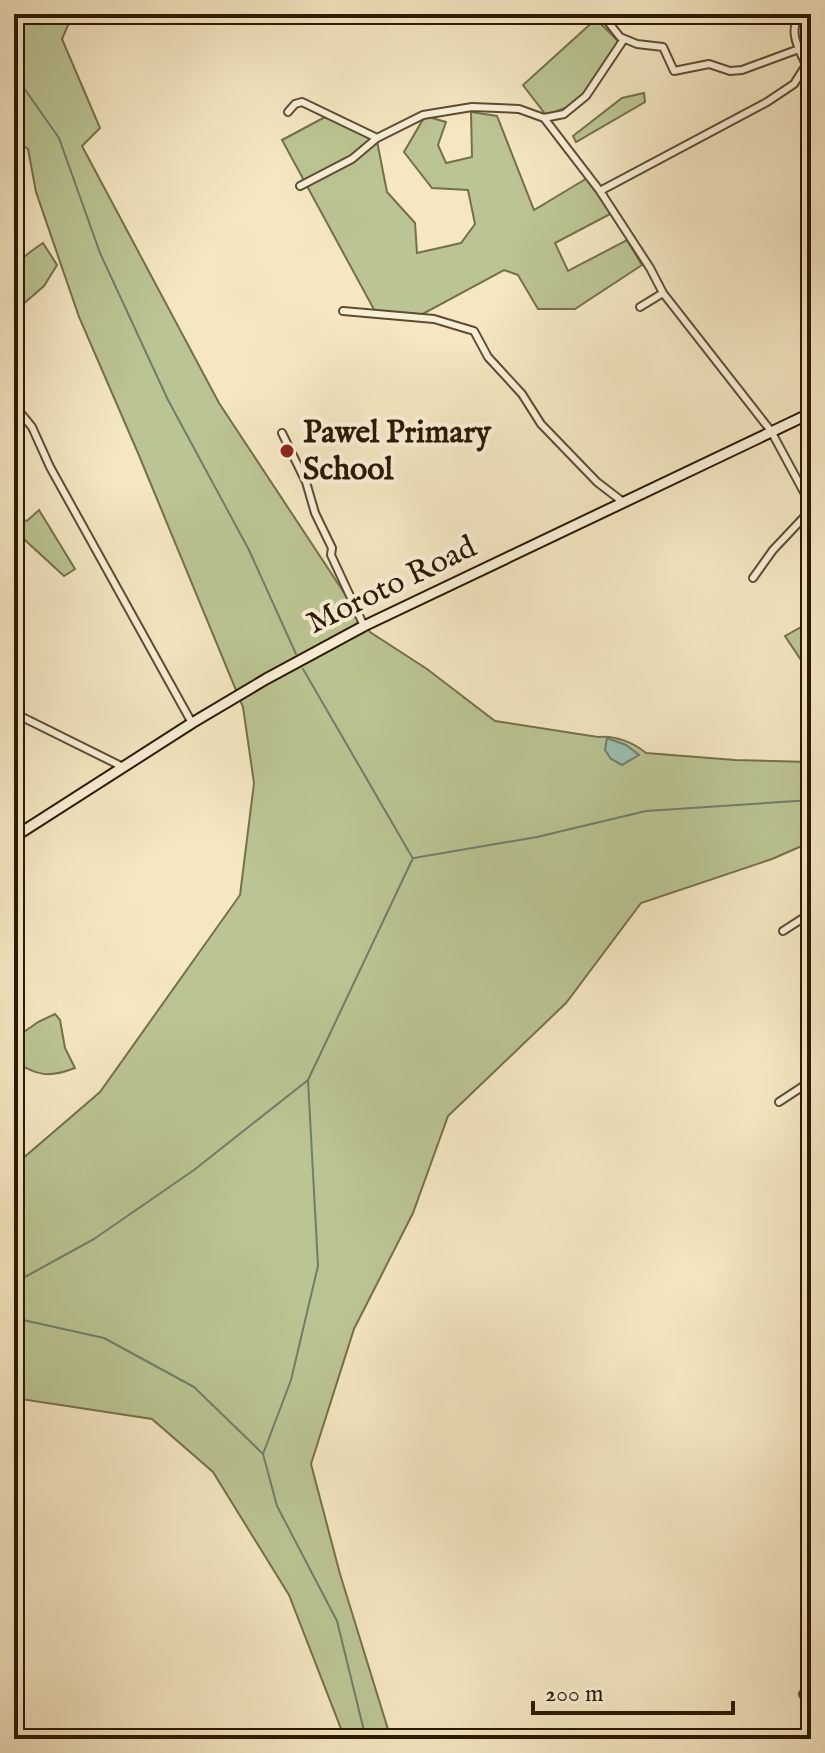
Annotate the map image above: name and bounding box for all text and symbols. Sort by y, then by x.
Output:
place label: Pawel Primary School [303,413,492,491]
marker: Pawel Primary School [278,442,296,460]
street label: Moroto Road [301,527,484,645]
scale bar [533,1665,733,1715]
text: 200 m [545,1679,604,1710]

